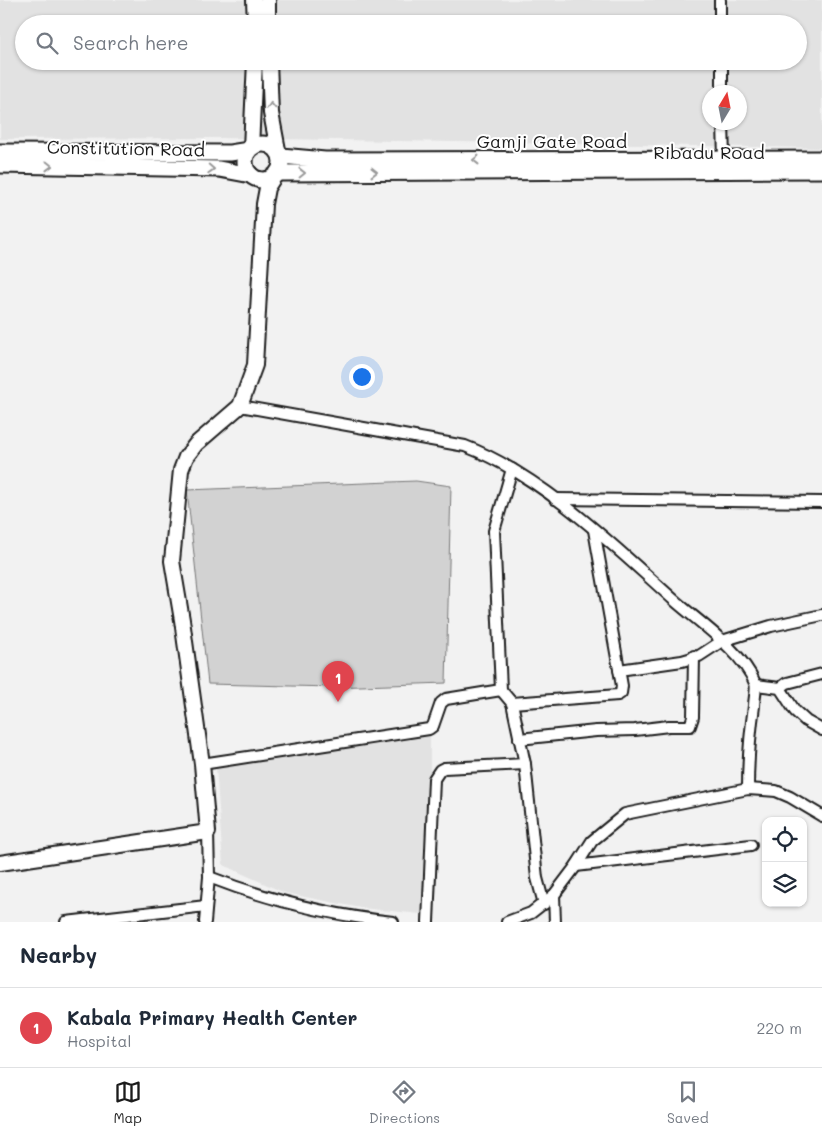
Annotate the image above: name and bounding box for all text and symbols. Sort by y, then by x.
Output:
search box [15,15,807,70]
icon: search [33,29,61,57]
text: Search here [73,30,189,55]
north arrow [702,85,747,130]
one-way arrow [265,102,276,110]
street label: Gamji Gate Road [477,129,627,153]
street label: Constitution Road [47,135,205,161]
street label: Ribadu Road [653,140,765,164]
one-way arrow [472,155,480,165]
one-way arrow [45,160,53,171]
one-way arrow [207,163,215,174]
one-way arrow [298,167,306,178]
one-way arrow [371,167,379,177]
your location [349,364,375,390]
pin: 1 [322,661,354,702]
map controls [762,817,807,907]
button: locate [762,817,807,862]
button: layers [762,862,807,907]
text: Nearby [20,941,97,968]
text: Kabala Primary Health Center [67,1005,357,1030]
text: 1 [32,1017,40,1038]
text: 220 m [756,1017,802,1038]
text: Hospital [67,1030,131,1051]
tab: Map [113,1078,142,1127]
tab: Directions [369,1078,440,1127]
tab: Saved [667,1078,709,1127]

